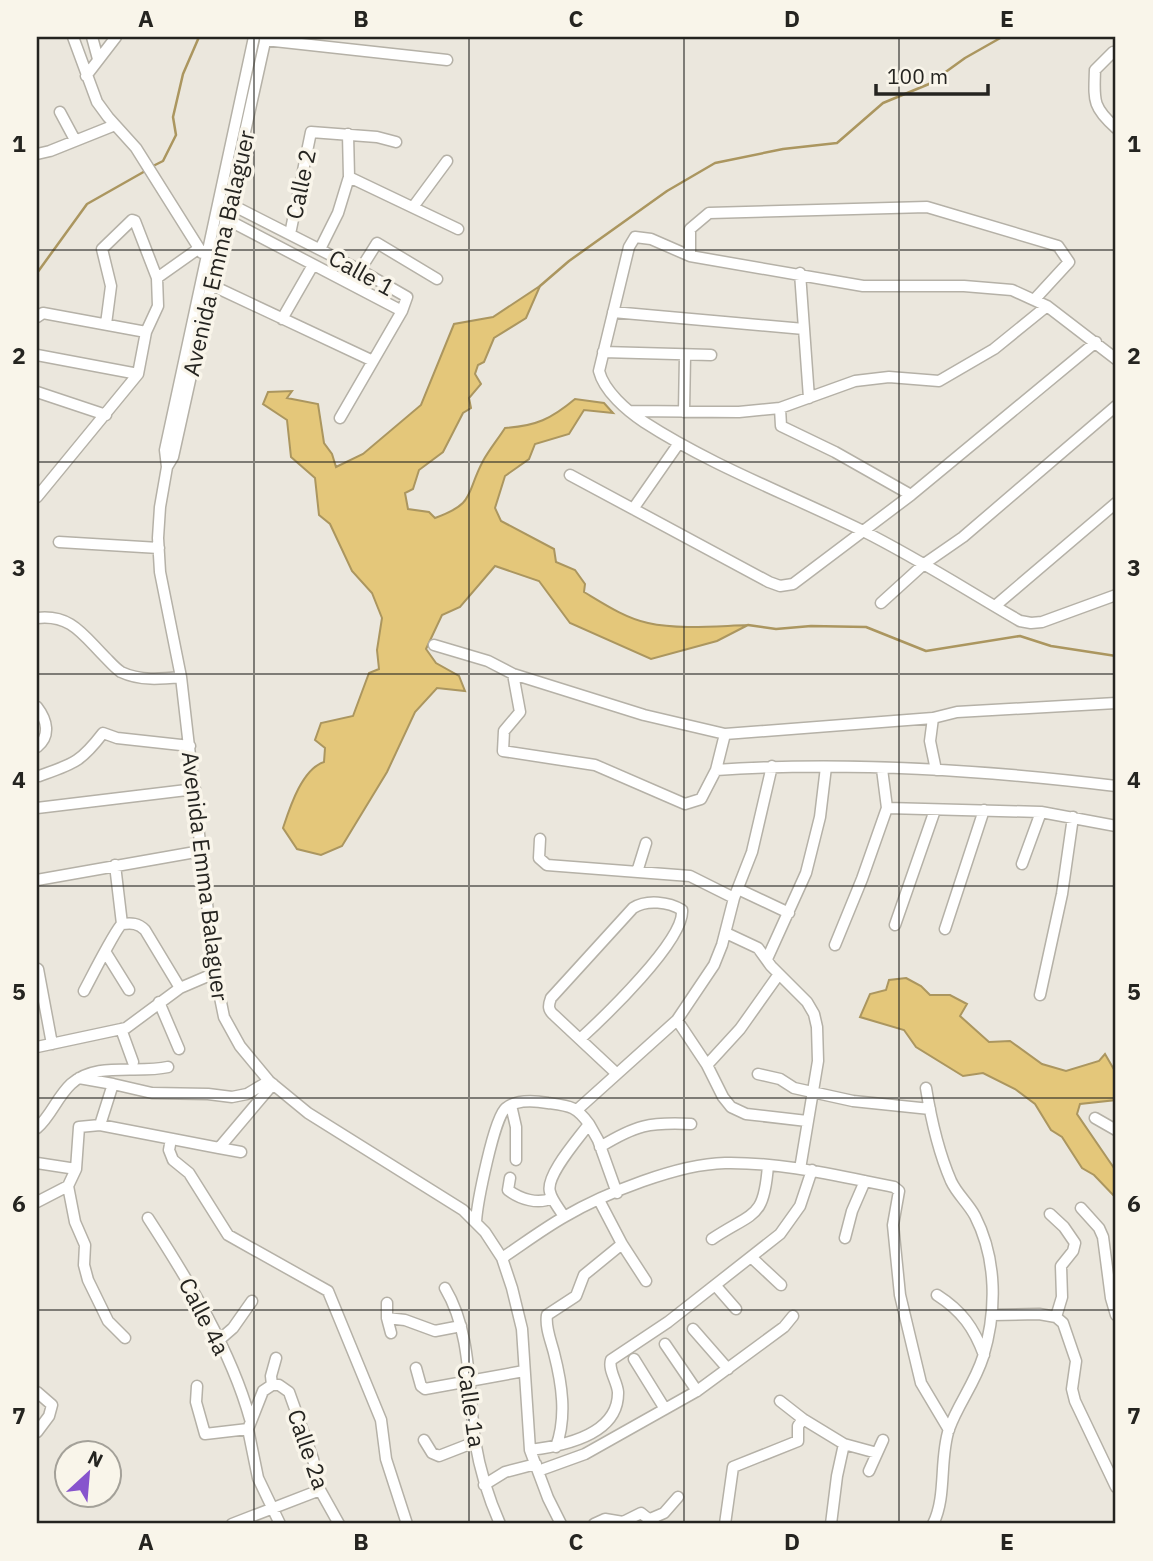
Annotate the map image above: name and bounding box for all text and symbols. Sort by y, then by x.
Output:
text: A [138,3,154,33]
text: B [353,3,369,33]
text: C [569,3,584,33]
text: D [784,3,800,33]
text: E [1000,3,1014,33]
scale bar [876,52,988,96]
text: 100 m [887,62,948,90]
street label: Avenida Emma Balaguer [175,127,261,379]
text: 1 [12,128,26,158]
text: 1 [1127,128,1141,158]
street label: Calle 2 [278,146,322,222]
street label: Calle 1 [324,242,400,302]
text: 2 [12,340,26,370]
text: 2 [1127,340,1141,370]
text: 3 [12,552,26,582]
text: 3 [1127,552,1141,582]
street label: Avenida Emma Balaguer [176,749,236,1003]
text: 4 [12,764,26,794]
text: 4 [1127,764,1141,794]
text: 5 [12,976,26,1006]
text: 5 [1127,976,1141,1006]
text: 6 [12,1188,26,1218]
text: 6 [1127,1188,1141,1218]
street label: Calle 4a [173,1272,237,1360]
street label: Calle 1a [451,1363,493,1449]
text: 7 [12,1400,26,1430]
text: 7 [1127,1400,1141,1430]
street label: Calle 2a [281,1405,337,1493]
north arrow [52,1438,122,1508]
text: N [84,1445,107,1473]
text: A [138,1526,154,1556]
text: B [353,1526,369,1556]
text: C [569,1526,584,1556]
text: D [784,1526,800,1556]
text: E [1000,1526,1014,1556]

